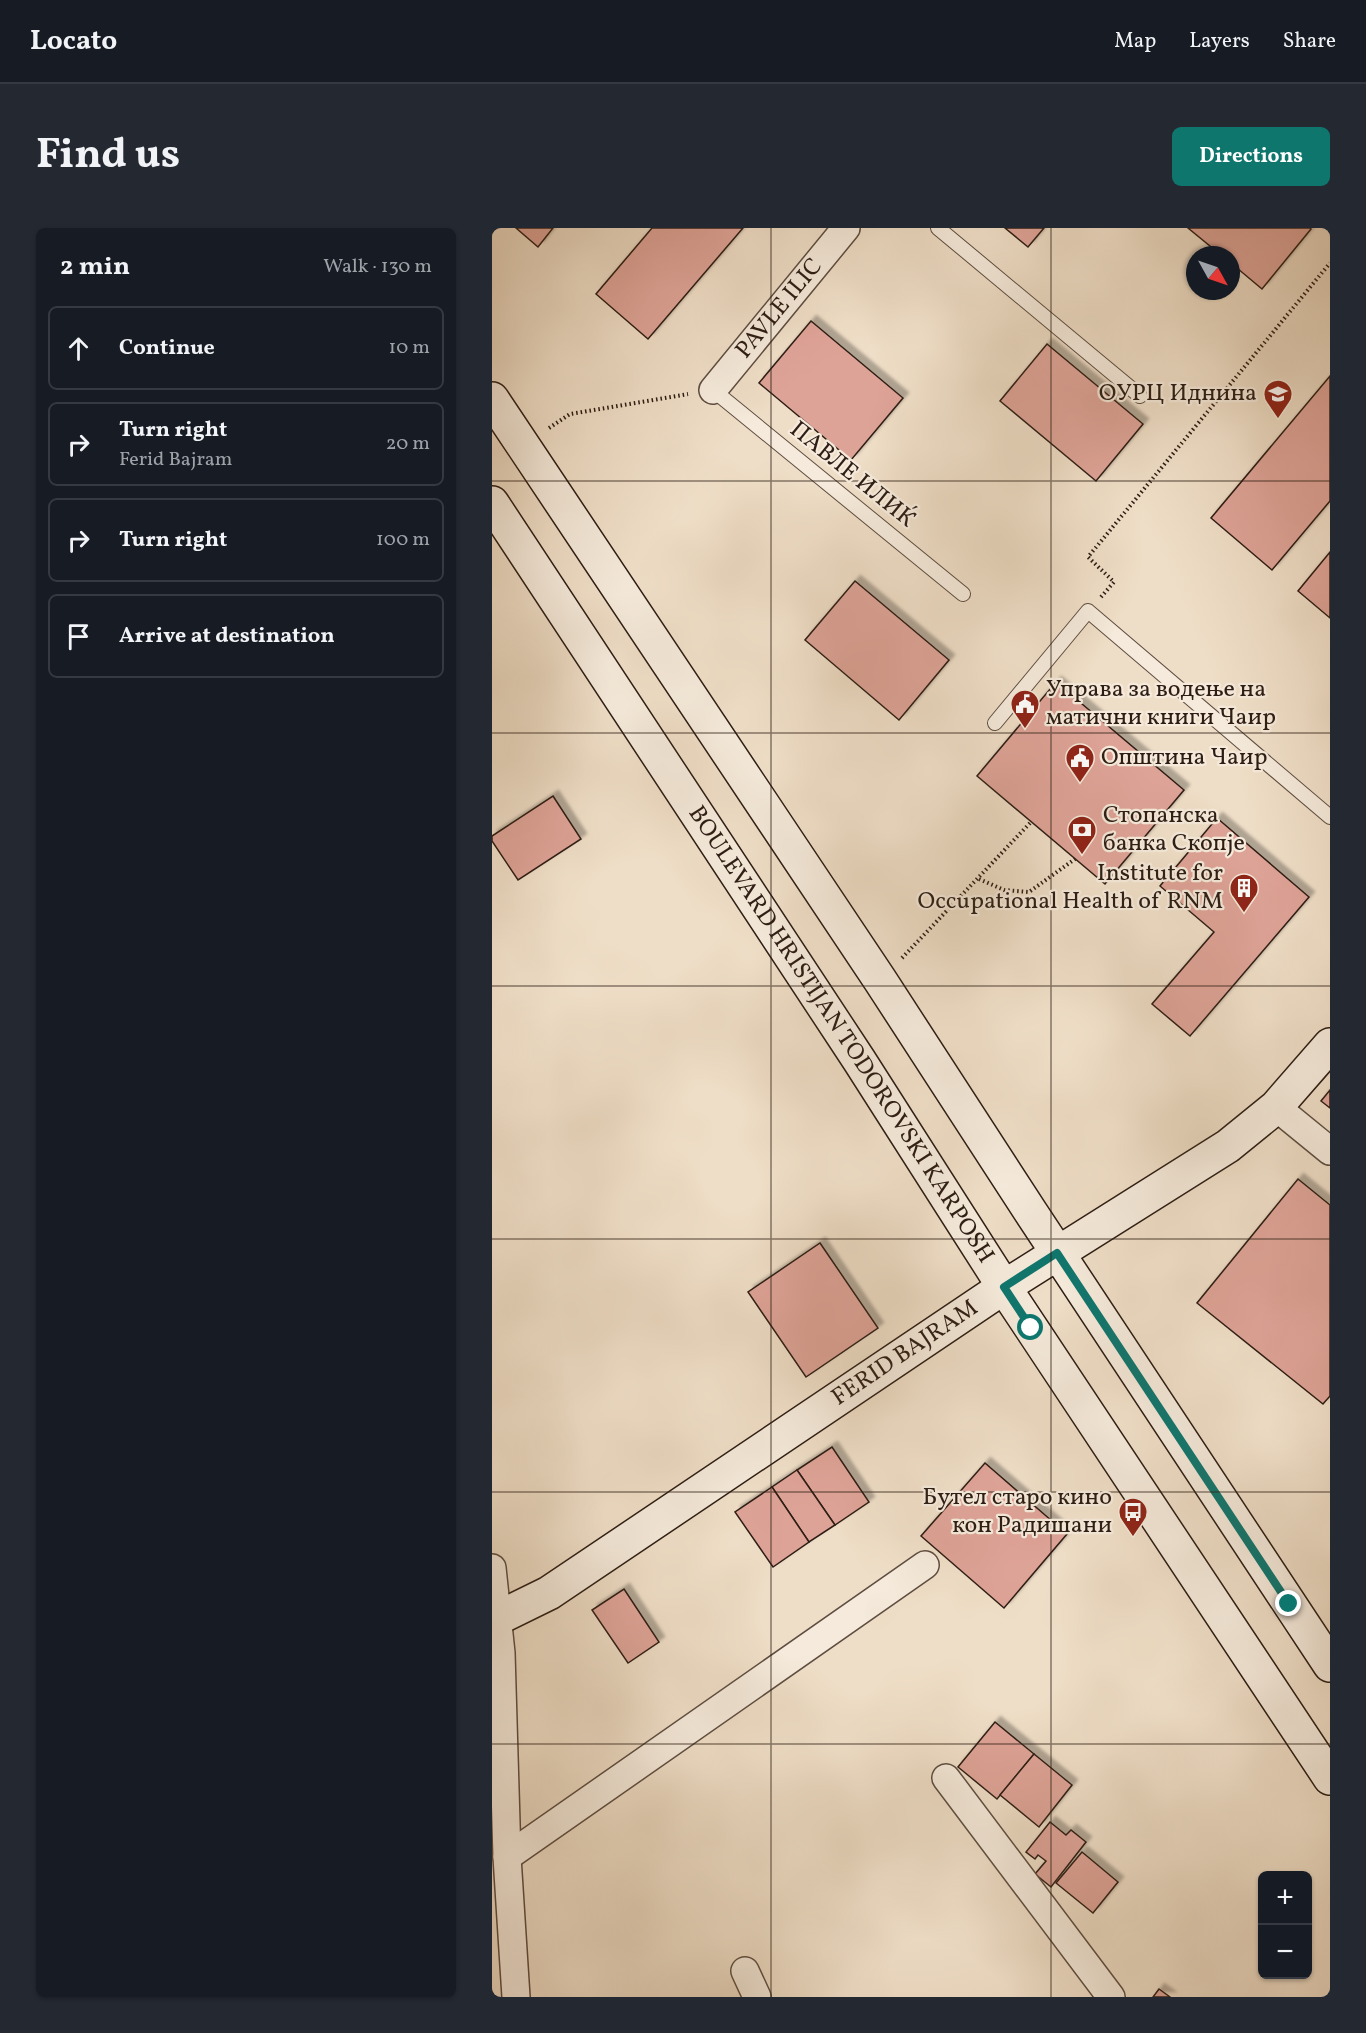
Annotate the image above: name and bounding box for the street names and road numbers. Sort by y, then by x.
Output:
street label: PAVLE ILIC [728,251,831,367]
street label: ПАВЛЕ ИЛИЌ [782,414,922,536]
street label: BOULEVARD HRISTIJAN TODOROVSKI KARPOSH [679,799,1002,1271]
street label: FERID BAJRAM [825,1292,985,1415]

